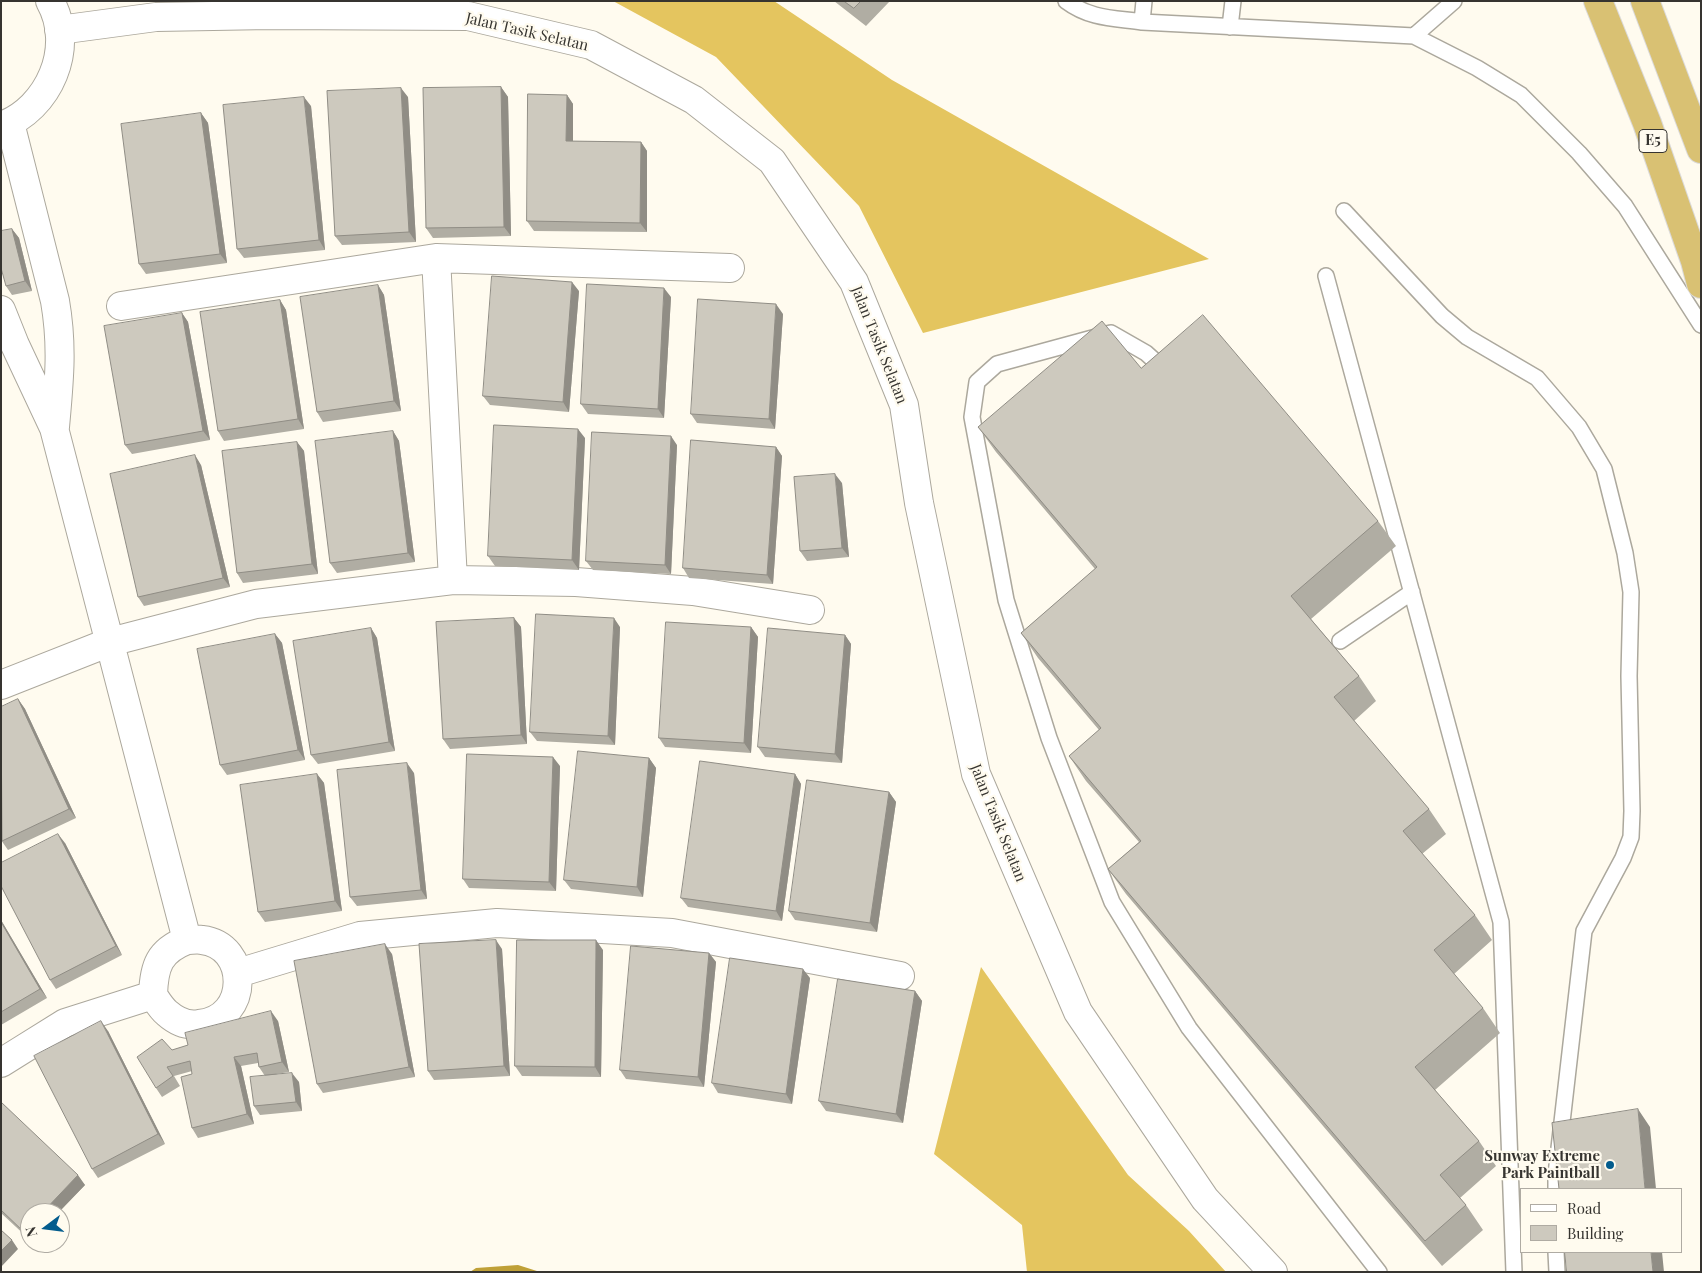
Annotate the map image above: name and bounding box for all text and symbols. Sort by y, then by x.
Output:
street label: Jalan Tasik Selatan [464,9,590,55]
road number: E5 [1639,130,1667,152]
street label: Jalan Tasik Selatan [847,284,911,406]
street label: Jalan Tasik Selatan [966,762,1030,884]
place label: Sunway Extreme Park Paintball [1484,1147,1600,1182]
marker: Sunway Extreme Park Paintball [1604,1159,1616,1171]
legend [1520,1188,1682,1253]
text: Road [1567,1198,1601,1218]
north arrow [20,1203,70,1253]
text: Building [1567,1223,1623,1243]
text: N [21,1224,41,1239]

